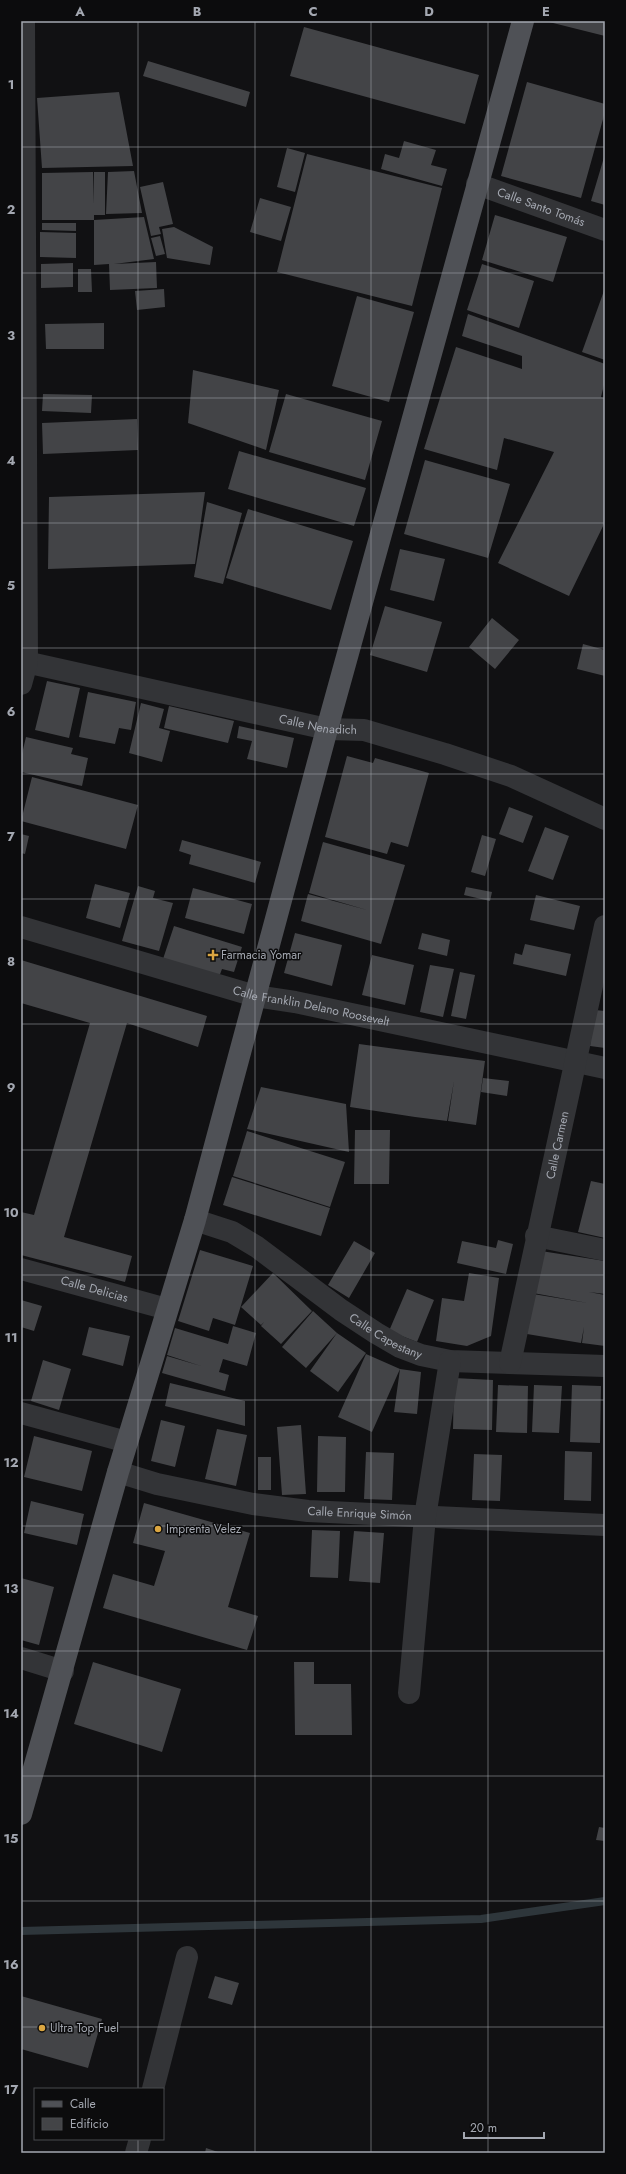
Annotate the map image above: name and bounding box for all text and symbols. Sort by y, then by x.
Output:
text: A [74,2,85,21]
text: B [193,2,202,21]
text: C [308,2,318,21]
text: D [424,2,434,21]
text: E [542,2,550,21]
text: 1 [8,75,14,94]
street label: Calle Santo Tomás [495,183,588,231]
text: 2 [7,200,15,219]
text: 3 [7,326,15,345]
text: 4 [6,451,16,470]
text: 5 [7,576,15,595]
text: 6 [7,702,16,721]
street label: Calle Nenadich [277,710,357,739]
text: 7 [7,827,15,846]
place label: Farmacia Yomar [221,946,302,964]
marker: Farmacia Yomar [208,950,218,960]
text: 8 [7,952,15,971]
street label: Calle Franklin Delano Roosevelt [231,981,391,1031]
text: 9 [7,1078,16,1097]
street label: Calle Carmen [541,1109,574,1181]
text: 10 [3,1203,19,1222]
street label: Calle Delicias [59,1271,130,1307]
street label: Calle Capestany [345,1309,425,1364]
text: 11 [4,1328,18,1347]
text: 12 [3,1453,19,1472]
street label: Calle Enrique Simón [307,1502,412,1525]
place label: Imprenta Velez [166,1520,242,1538]
marker: Imprenta Velez [153,1524,163,1534]
text: 13 [4,1579,18,1598]
text: 14 [3,1704,19,1723]
text: 15 [3,1829,19,1848]
text: 16 [3,1955,19,1974]
place label: Ultra Top Fuel [50,2019,119,2037]
marker: Ultra Top Fuel [37,2023,47,2033]
text: 17 [4,2080,18,2099]
legend [34,2088,164,2140]
text: Calle [70,2095,96,2113]
scale bar [464,2114,544,2140]
text: Edificio [70,2115,109,2133]
text: 20 m [470,2119,497,2137]

